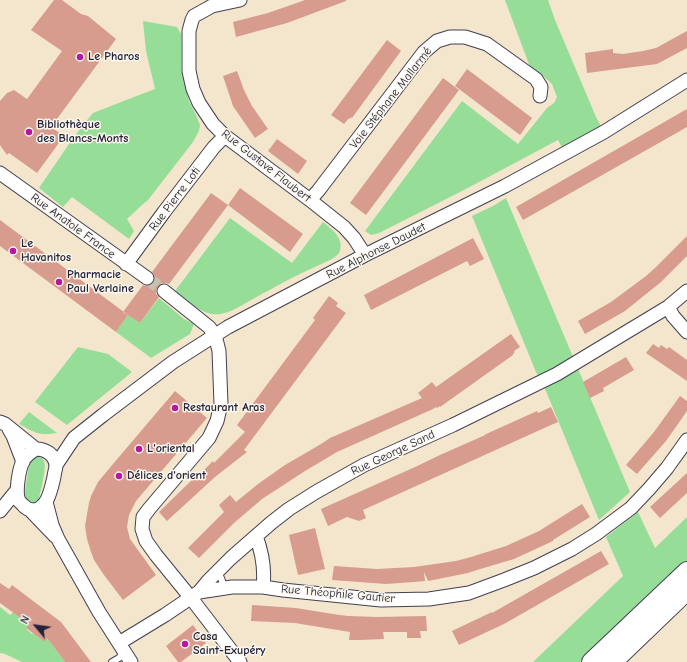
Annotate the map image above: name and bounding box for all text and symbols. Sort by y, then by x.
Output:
street label: Voie Stéphane Mallarmé [347,44,435,152]
place label: Le Pharos [88,50,139,64]
marker: Le Pharos [75,52,85,62]
place label: Bibliothèque des Blancs-Monts [37,118,128,146]
marker: Bibliothèque des Blancs-Monts [24,127,34,137]
street label: Rue Gustave Flaubert [218,127,314,205]
street label: Rue Pierre Loti [146,164,204,234]
street label: Rue Anatole France [28,190,118,262]
street label: Rue Alphonse Daudet [324,220,428,282]
place label: Le Havanitos [21,237,71,265]
marker: Le Havanitos [8,246,18,256]
place label: Pharmacie Paul Verlaine [67,268,134,296]
marker: Pharmacie Paul Verlaine [54,277,64,287]
place label: Restaurant Aras [183,401,265,415]
marker: Restaurant Aras [170,403,180,413]
street label: Rue George Sand [349,427,437,479]
place label: L'oriental [147,442,195,456]
marker: L'oriental [134,444,144,454]
place label: Délices d'orient [127,469,206,483]
marker: Délices d'orient [114,471,124,481]
street label: Rue Théophile Gautier [280,582,396,606]
north arrow [16,606,56,646]
text: N [18,614,32,626]
place label: Casa Saint-Exupéry [193,630,266,658]
marker: Casa Saint-Exupéry [180,639,190,649]

